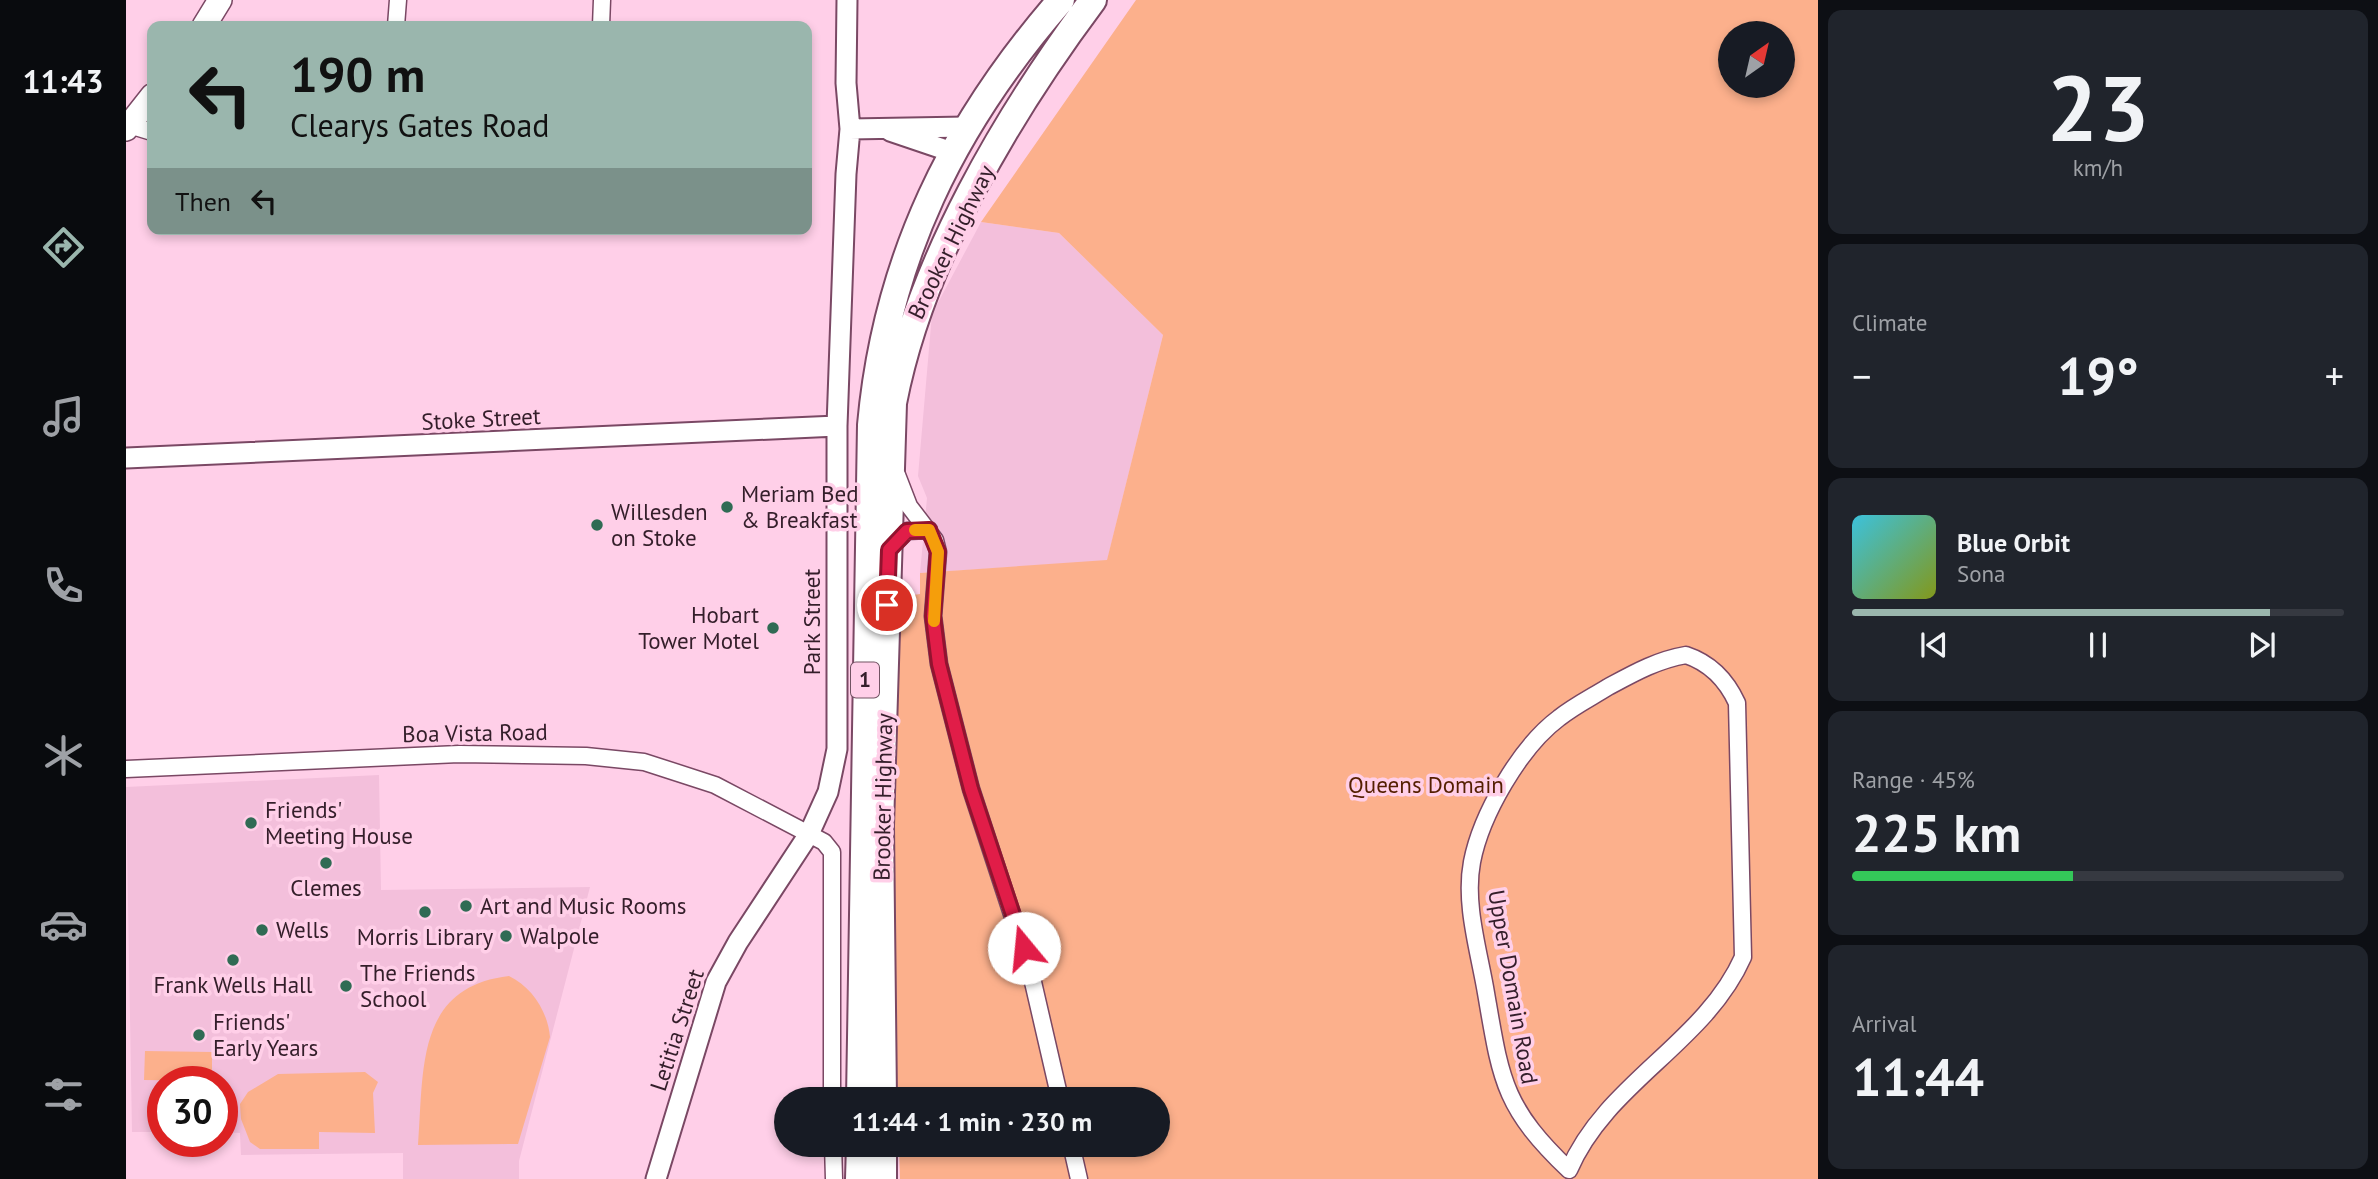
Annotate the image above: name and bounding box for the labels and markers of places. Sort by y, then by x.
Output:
place label: Meriam Bed & Breakfast [741,479,859,534]
place label: Willesden on Stoke [611,497,708,552]
marker: Meriam Bed & Breakfast [719,499,735,515]
marker: Willesden on Stoke [589,517,605,533]
pin [857,575,917,635]
place label: Hobart Tower Motel [638,600,759,655]
marker: Hobart Tower Motel [765,620,781,636]
place label: Friends' Meeting House [265,795,413,850]
marker: Friends' Meeting House [243,815,259,831]
marker: Clemes [318,855,334,871]
place label: Clemes [290,873,362,902]
place label: Art and Music Rooms [480,891,686,920]
marker: Art and Music Rooms [458,898,474,914]
marker: Morris Library [417,904,433,920]
place label: Wells [276,915,329,944]
place label: Walpole [520,921,599,950]
marker: Wells [254,922,270,938]
place label: Morris Library [357,922,493,951]
marker: Walpole [498,928,514,944]
marker: Frank Wells Hall [225,952,241,968]
place label: The Friends School [360,958,475,1013]
place label: Frank Wells Hall [153,970,313,999]
marker: The Friends School [338,978,354,994]
place label: Friends' Early Years [213,1007,318,1062]
marker: Friends' Early Years [191,1027,207,1043]

